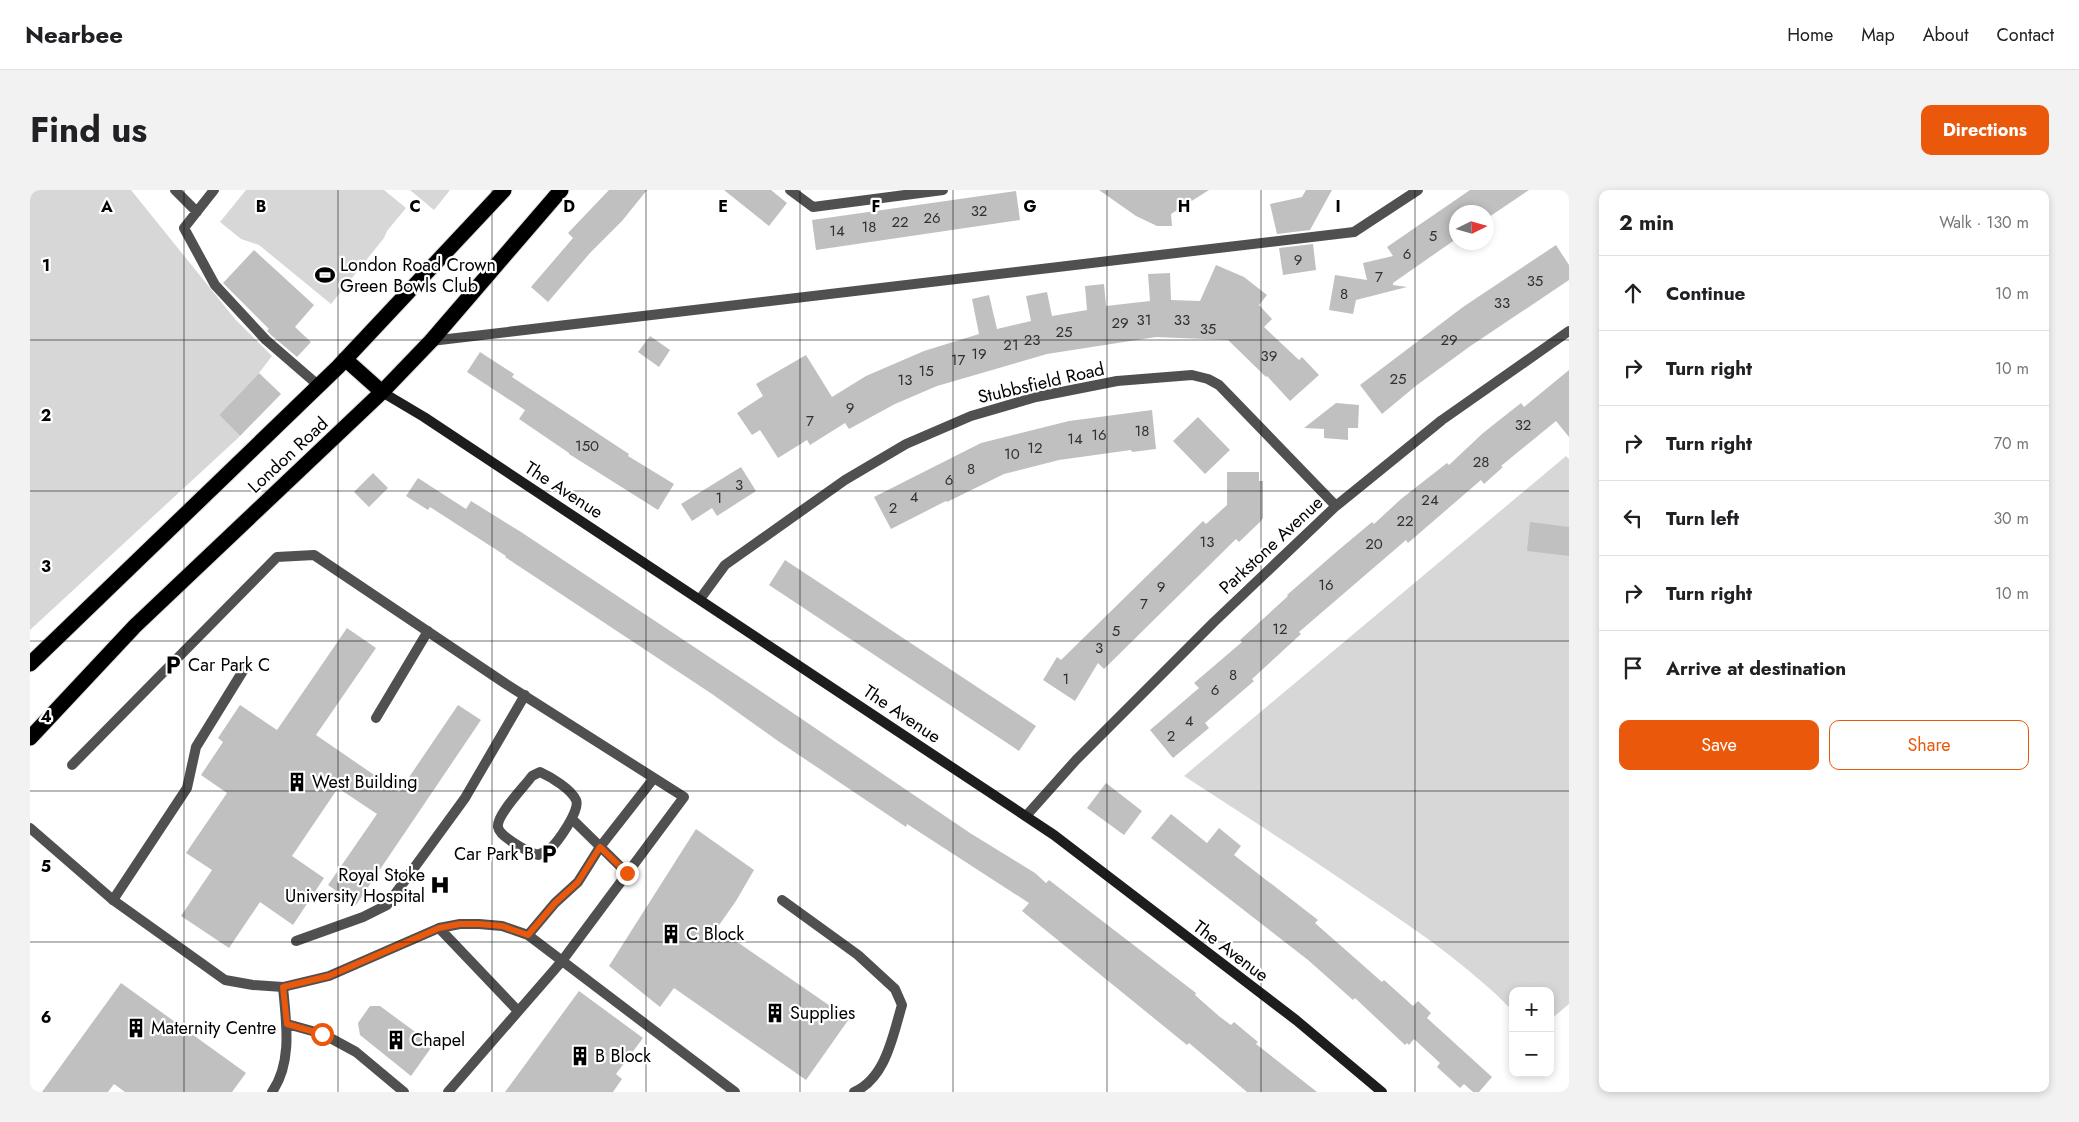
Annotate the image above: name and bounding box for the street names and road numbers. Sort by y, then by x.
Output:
street label: Stubbsfield Road [975,356,1107,410]
street label: London Road [242,411,334,499]
street label: The Avenue [520,455,608,525]
street label: Parkstone Avenue [1213,490,1329,600]
street label: The Avenue [858,678,946,750]
street label: The Avenue [1188,914,1274,988]

